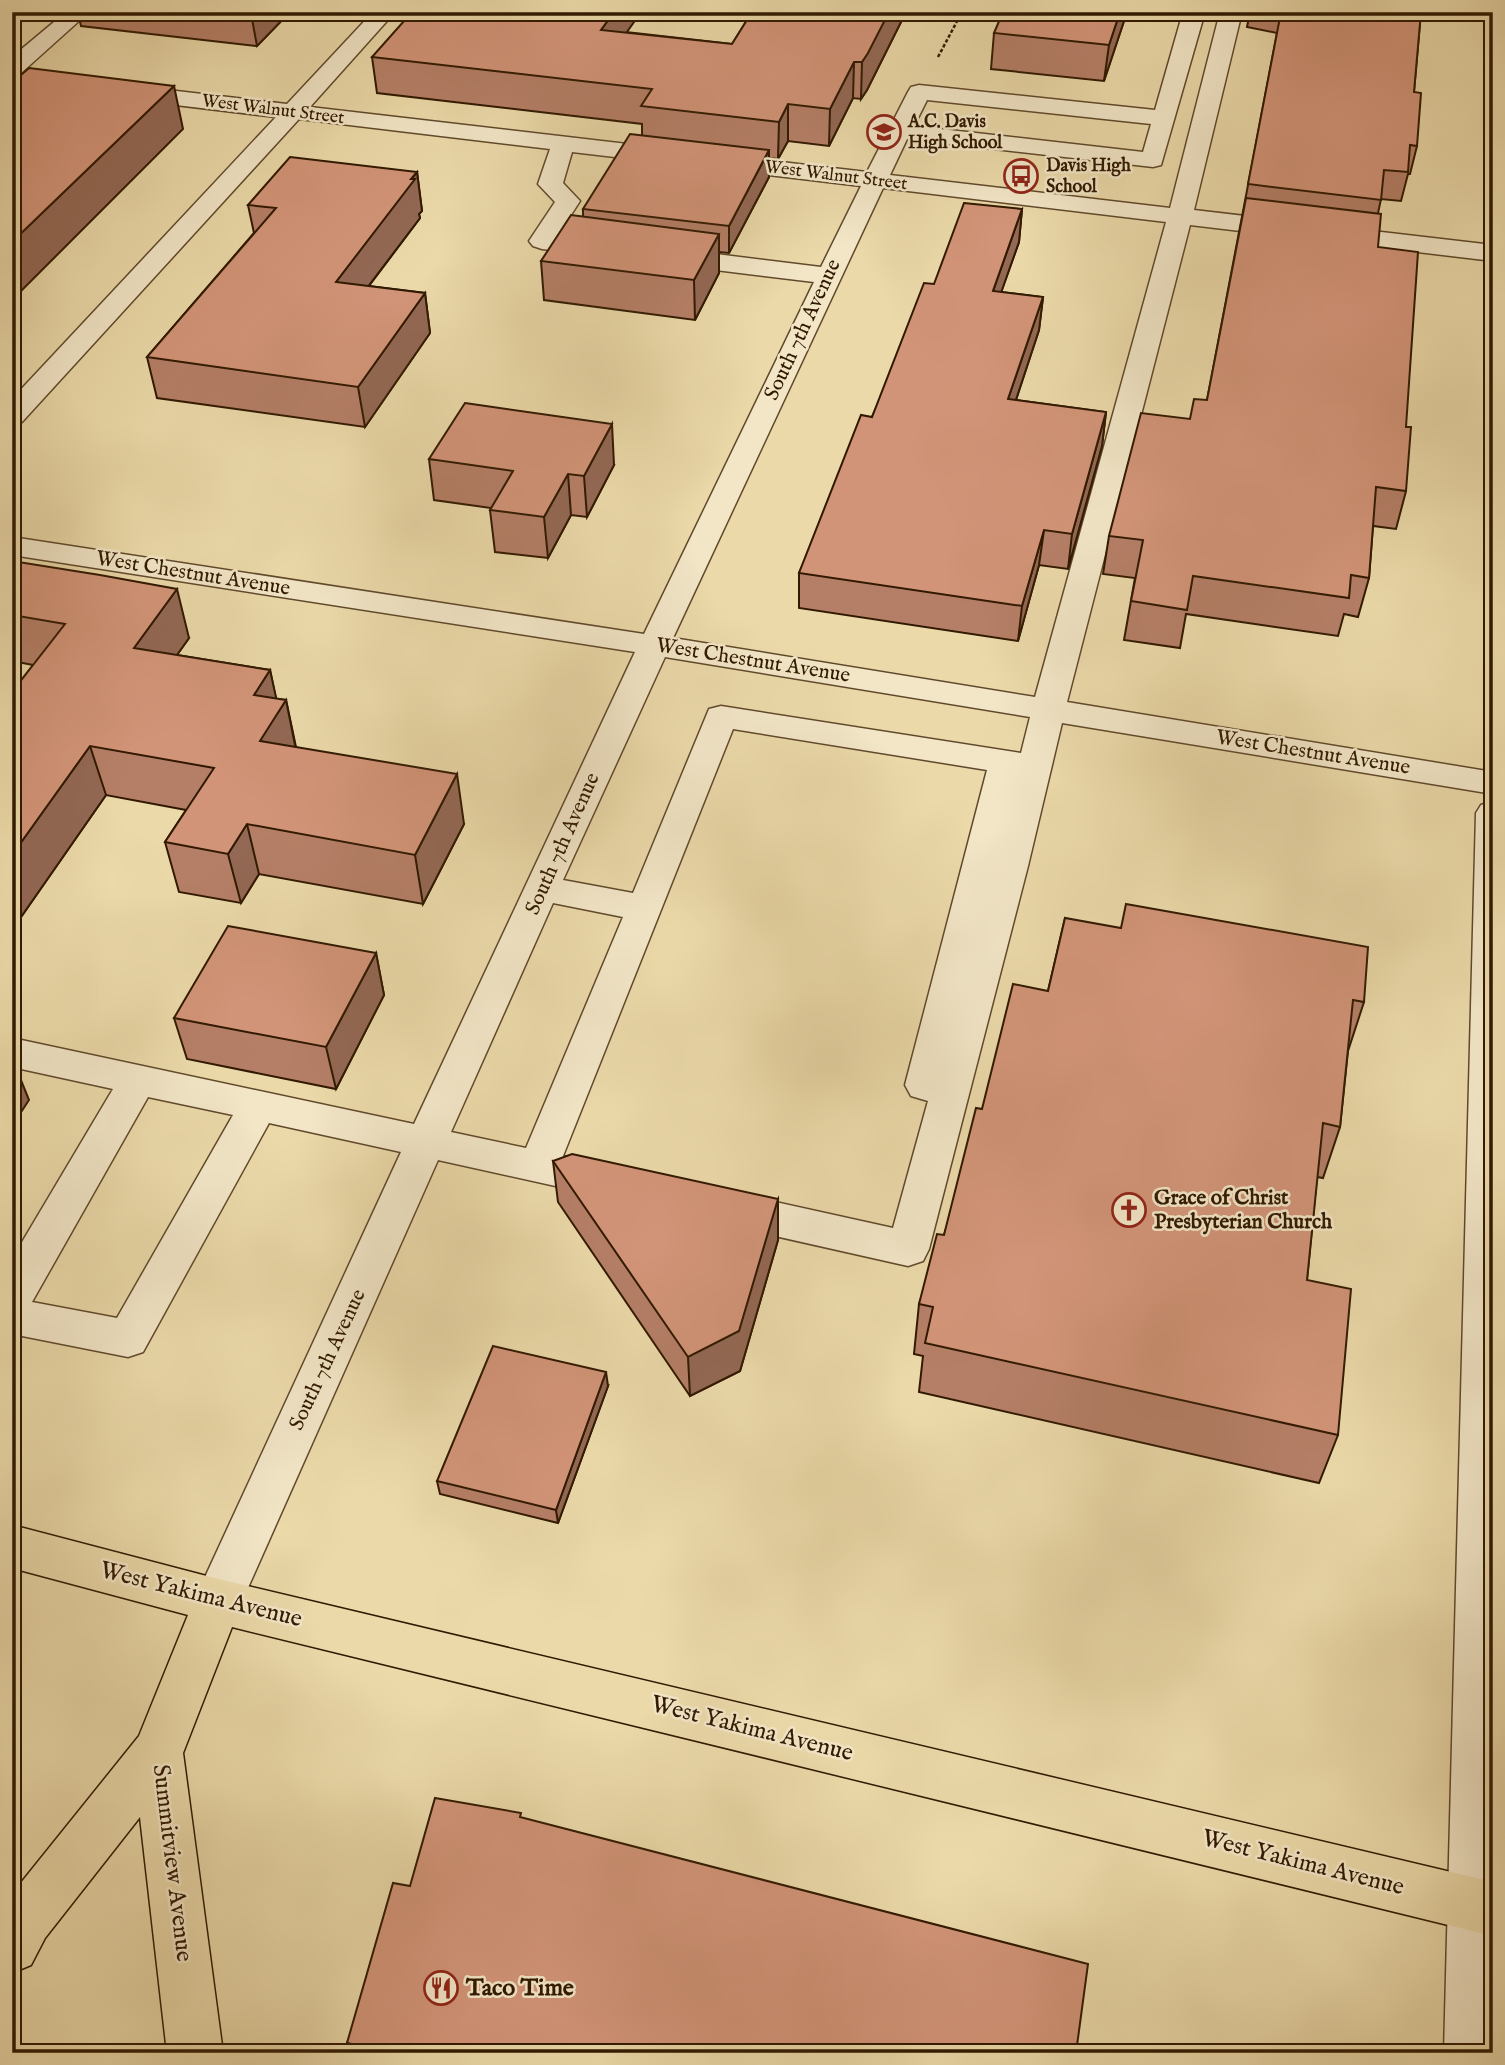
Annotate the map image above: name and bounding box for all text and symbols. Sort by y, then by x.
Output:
street label: West Walnut Street [200,90,346,130]
place label: A.C. Davis High School [907,111,1003,155]
school or university icon: A.C. Davis High School [865,113,903,151]
place label: Davis High School [1046,155,1131,199]
street label: West Walnut Street [763,156,909,196]
bus stop icon: Davis High School [1002,157,1040,195]
street label: South 7th Avenue [758,255,848,405]
street label: West Chestnut Avenue [94,545,292,603]
street label: West Chestnut Avenue [654,632,852,690]
street label: West Chestnut Avenue [1214,724,1412,782]
street label: South 7th Avenue [520,768,607,919]
place label: Grace of Christ Presbyterian Church [1154,1185,1333,1236]
church icon: Grace of Christ Presbyterian Church [1110,1191,1148,1229]
street label: South 7th Avenue [283,1285,373,1435]
street label: West Yakima Avenue [97,1555,305,1635]
street label: West Yakima Avenue [648,1689,856,1769]
street label: Summitview Avenue [145,1762,199,1964]
street label: West Yakima Avenue [1199,1823,1407,1903]
restaurant icon: Taco Time [422,1969,460,2007]
place label: Taco Time [465,1973,574,2004]

